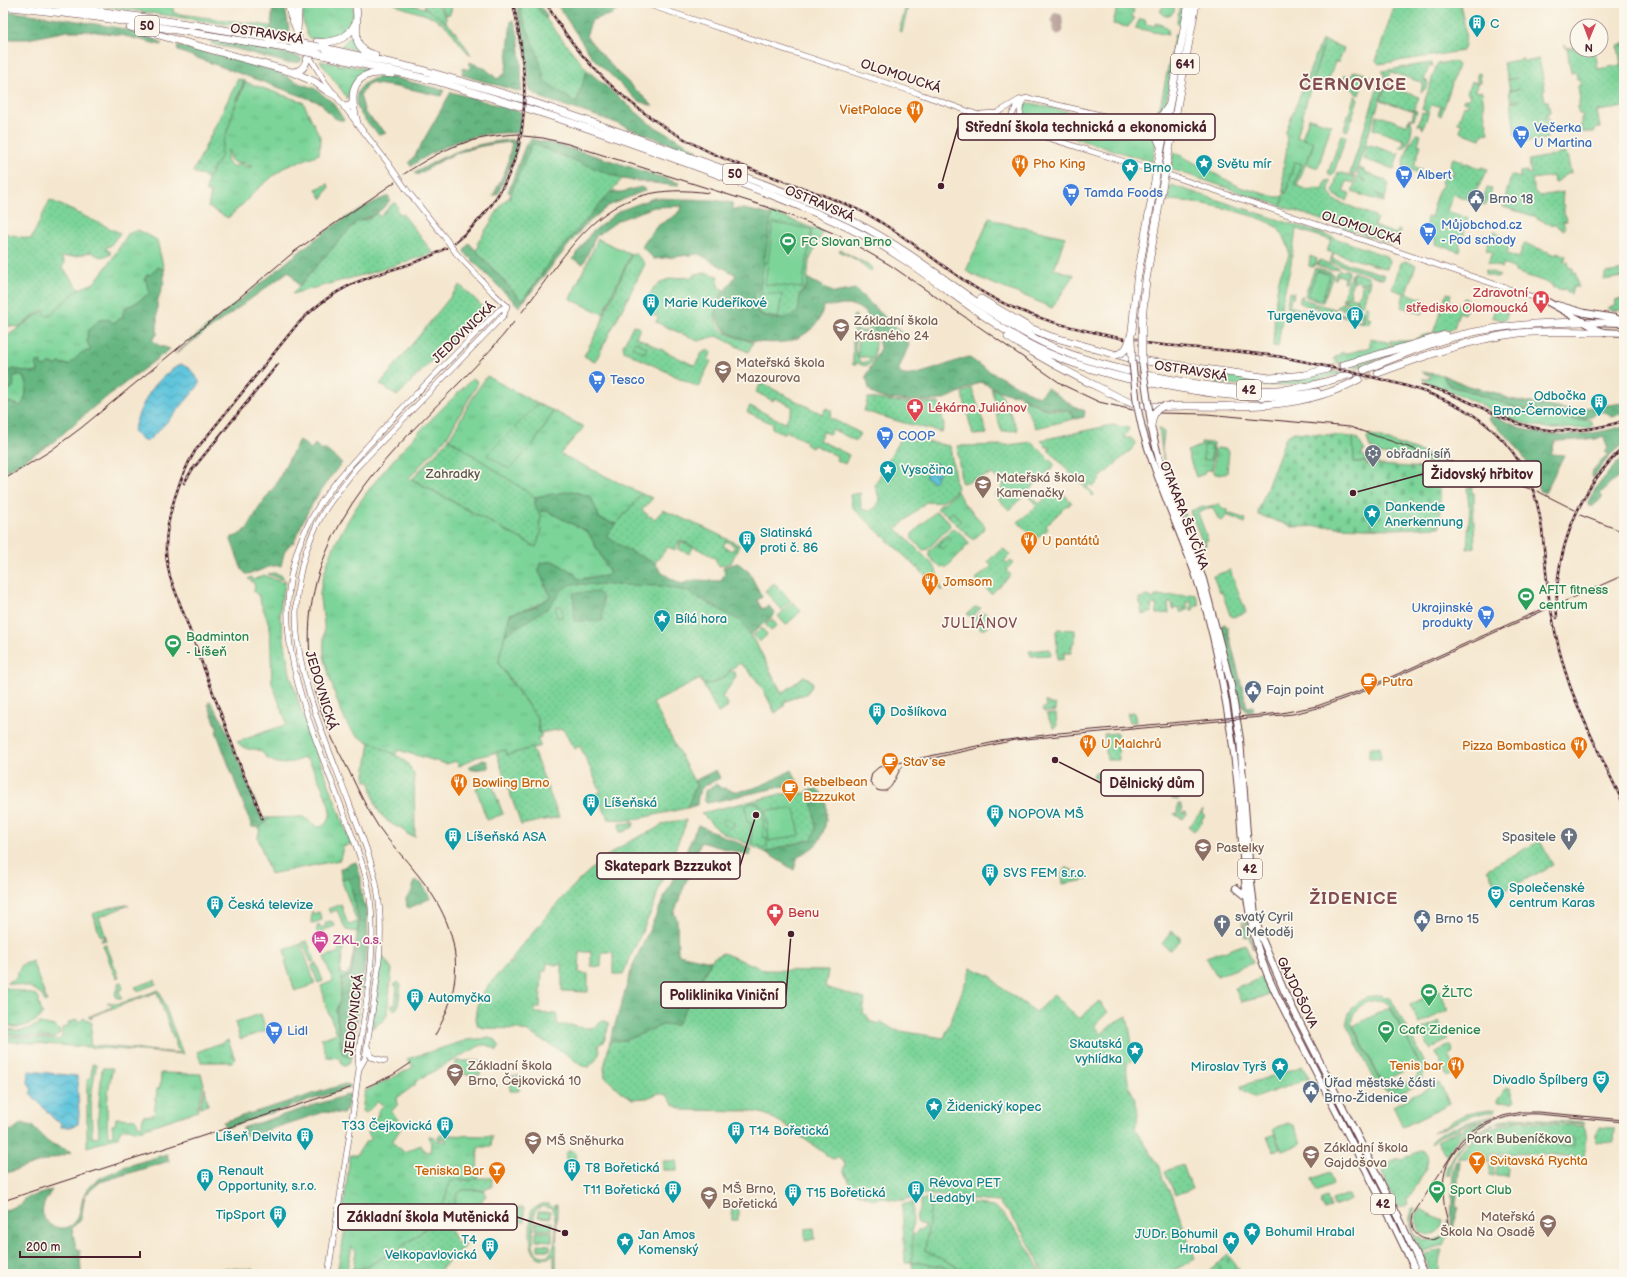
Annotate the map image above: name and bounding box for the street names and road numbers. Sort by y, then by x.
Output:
road number: 50 [135,16,159,36]
street label: OSTRAVSKÁ [229,19,306,48]
road number: 641 [1171,54,1199,74]
street label: OLOMOUCKÁ [859,55,944,97]
road number: 50 [723,164,747,184]
street label: OSTRAVSKÁ [783,181,858,226]
street label: OLOMOUCKÁ [1320,207,1405,249]
street label: JEDOVNICKÁ [428,297,499,367]
street label: OSTRAVSKÁ [1153,356,1230,385]
road number: 42 [1237,380,1261,400]
street label: OTAKARA ŠEVČÍKA [1156,458,1213,572]
street label: JEDOVNICKÁ [301,648,342,733]
road number: 42 [1238,859,1262,879]
street label: GAJDOŠOVA [1273,954,1321,1031]
street label: JEDOVNICKÁ [340,972,367,1057]
road number: 42 [1371,1194,1395,1214]

